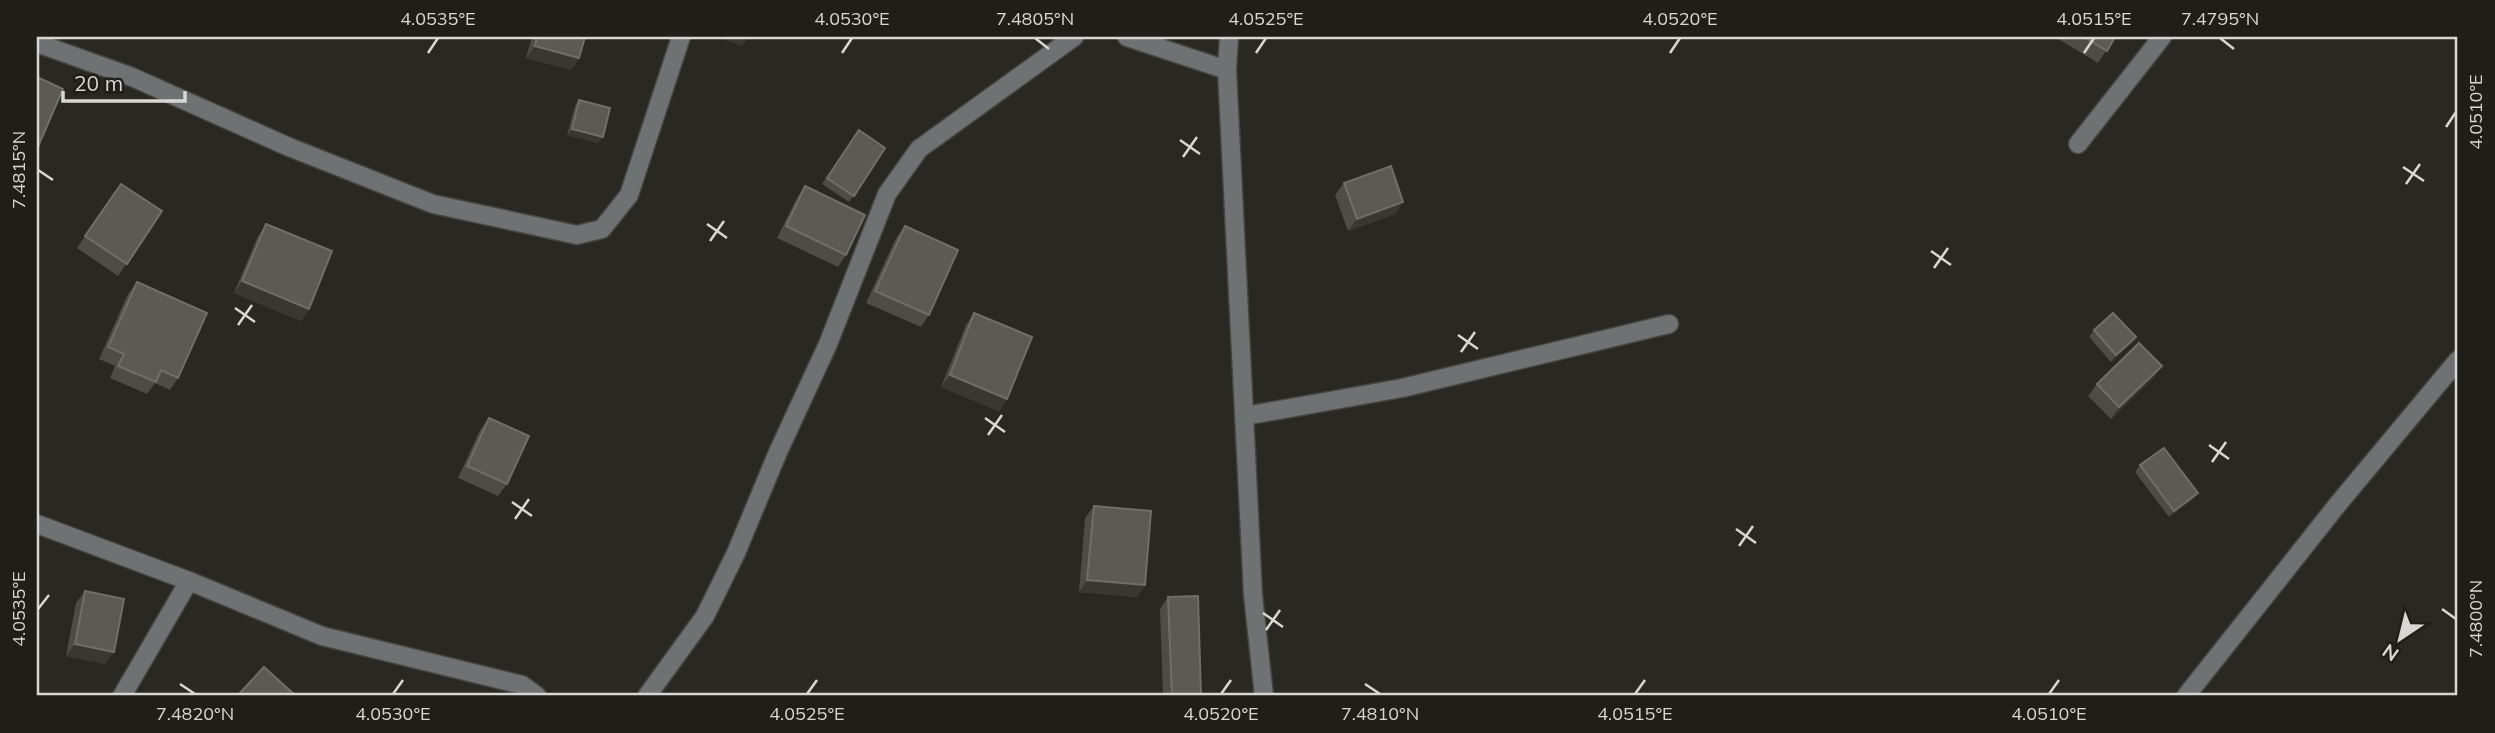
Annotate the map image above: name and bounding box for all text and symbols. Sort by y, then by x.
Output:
text: 4.0535°E [400,7,476,30]
text: 4.0530°E [814,7,890,30]
text: 7.4805°N [996,7,1074,30]
text: 4.0525°E [1228,7,1304,30]
text: 4.0520°E [1642,7,1718,30]
text: 4.0515°E [2056,7,2132,30]
text: 7.4795°N [2181,7,2259,30]
scale bar [63,60,186,104]
text: 20 m [74,70,123,96]
text: 4.0510°E [2464,74,2487,150]
text: 7.4815°N [7,131,30,209]
text: 4.0535°E [7,571,30,647]
text: 7.4800°N [2464,580,2487,658]
north arrow [2366,604,2436,674]
text: N [2377,639,2403,667]
text: 7.4820°N [156,702,234,725]
text: 4.0530°E [355,702,431,725]
text: 4.0525°E [769,702,845,725]
text: 4.0520°E [1183,702,1259,725]
text: 7.4810°N [1341,702,1419,725]
text: 4.0515°E [1597,702,1673,725]
text: 4.0510°E [2011,702,2087,725]

